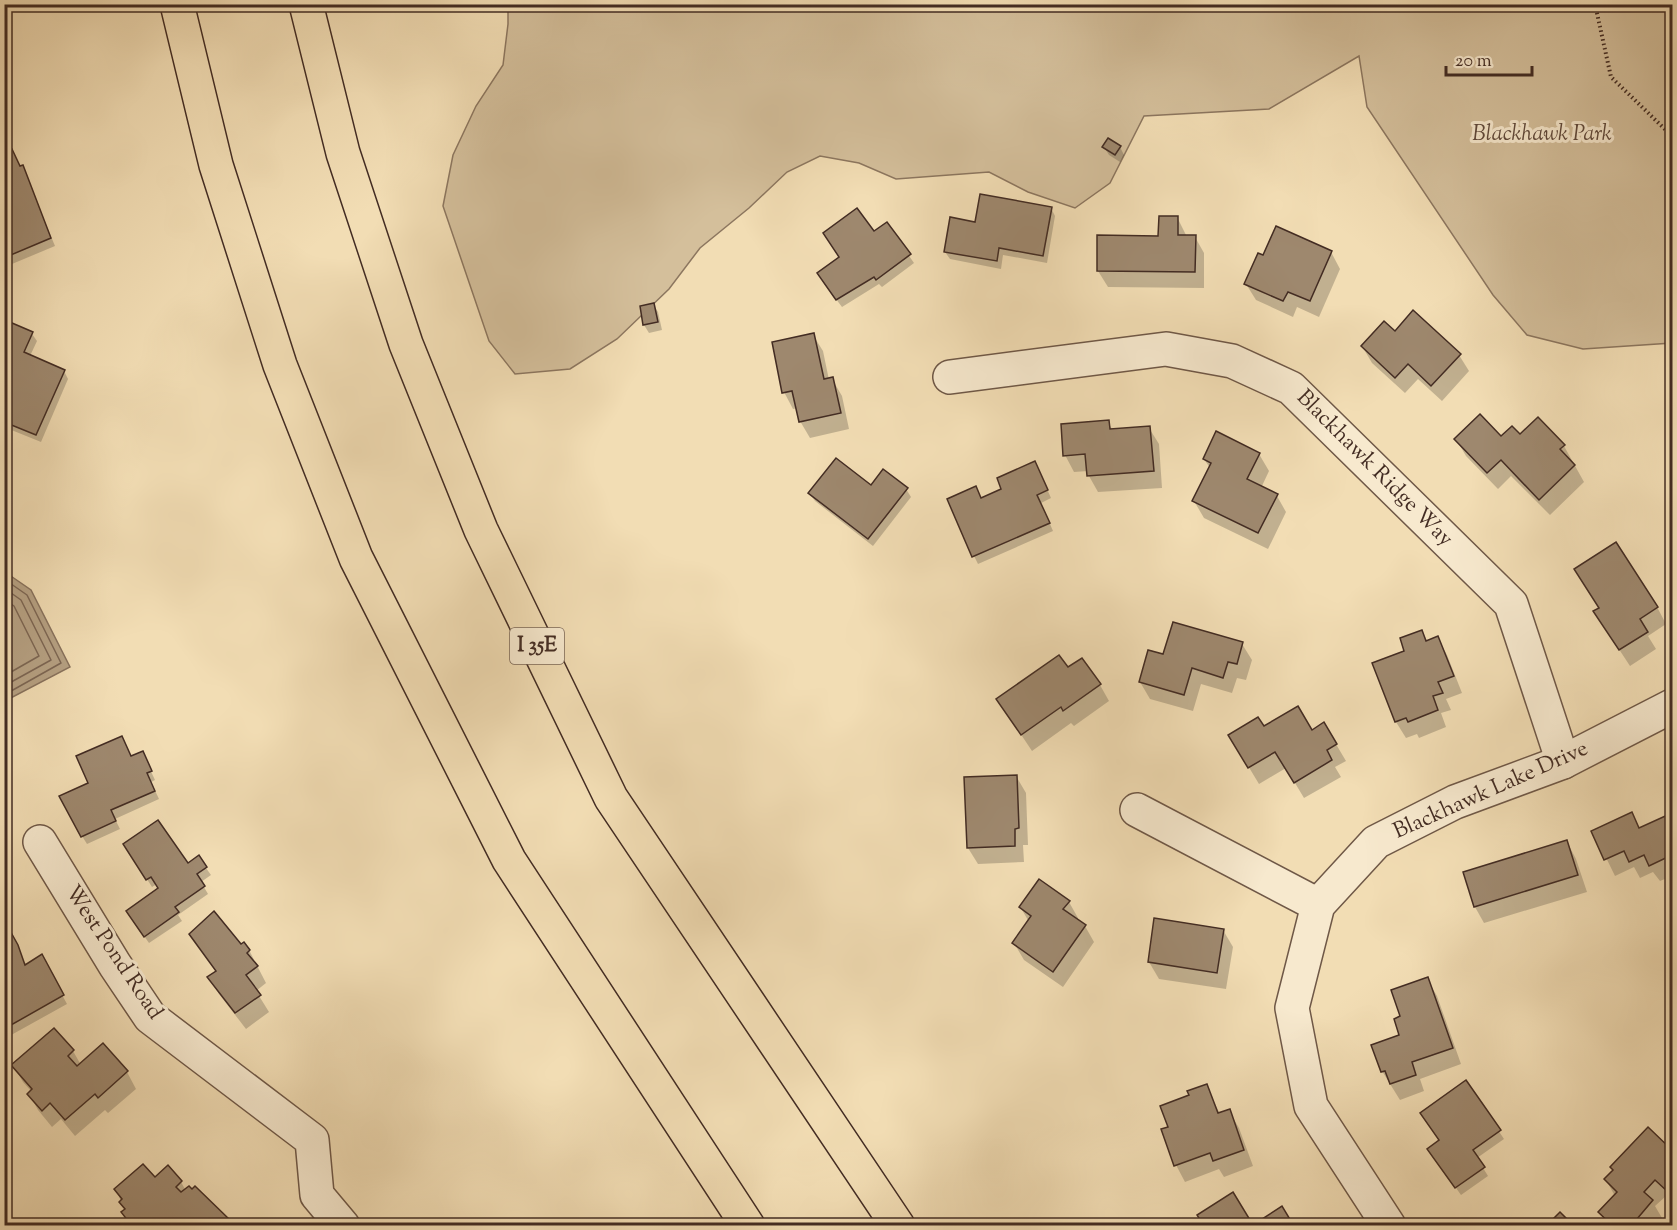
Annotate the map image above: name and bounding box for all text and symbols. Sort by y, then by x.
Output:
scale bar [1446,39,1532,77]
text: 20 m [1455,49,1492,75]
park label: Blackhawk Park [1472,119,1612,151]
street label: Blackhawk Ridge Way [1288,383,1460,555]
road number: I 35E [510,628,564,664]
street label: Blackhawk Lake Drive [1388,734,1594,848]
street label: West Pond Road [56,879,170,1027]

